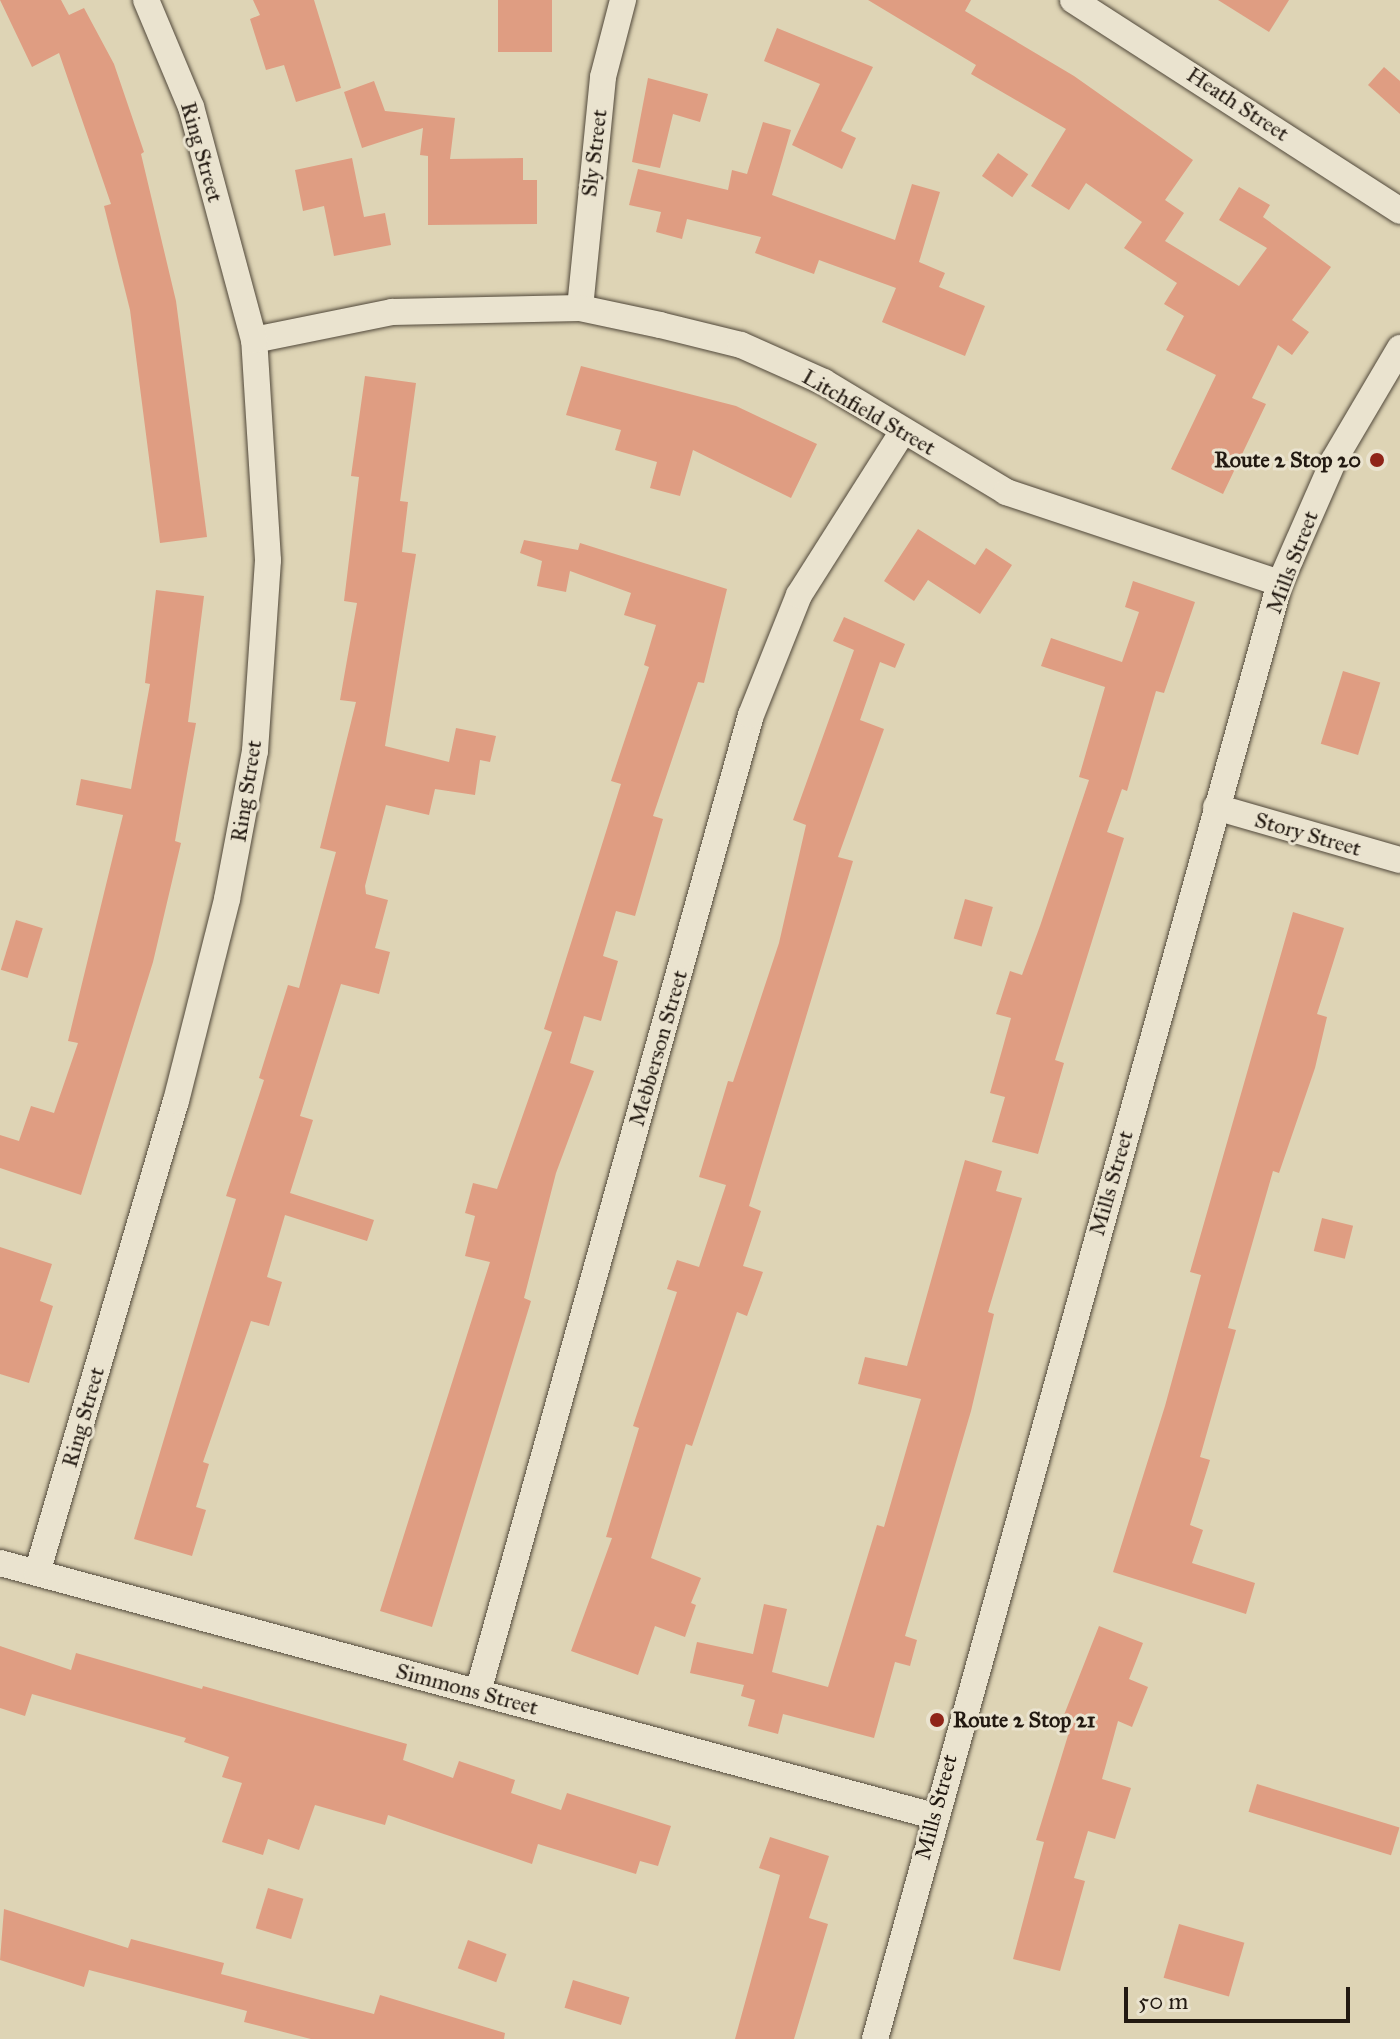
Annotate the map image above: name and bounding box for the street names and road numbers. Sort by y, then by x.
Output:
street label: Heath Street [1182,61,1294,147]
street label: Ring Street [175,99,229,205]
street label: Sly Street [576,108,612,198]
street label: Litchfield Street [798,363,940,461]
street label: Mills Street [1260,507,1324,617]
street label: Ring Street [225,738,267,844]
street label: Story Street [1252,806,1364,862]
street label: Mebberson Street [623,967,693,1129]
street label: Mills Street [1083,1127,1139,1239]
street label: Ring Street [56,1364,110,1470]
street label: Simmons Street [393,1657,541,1721]
street label: Mills Street [909,1751,963,1863]

